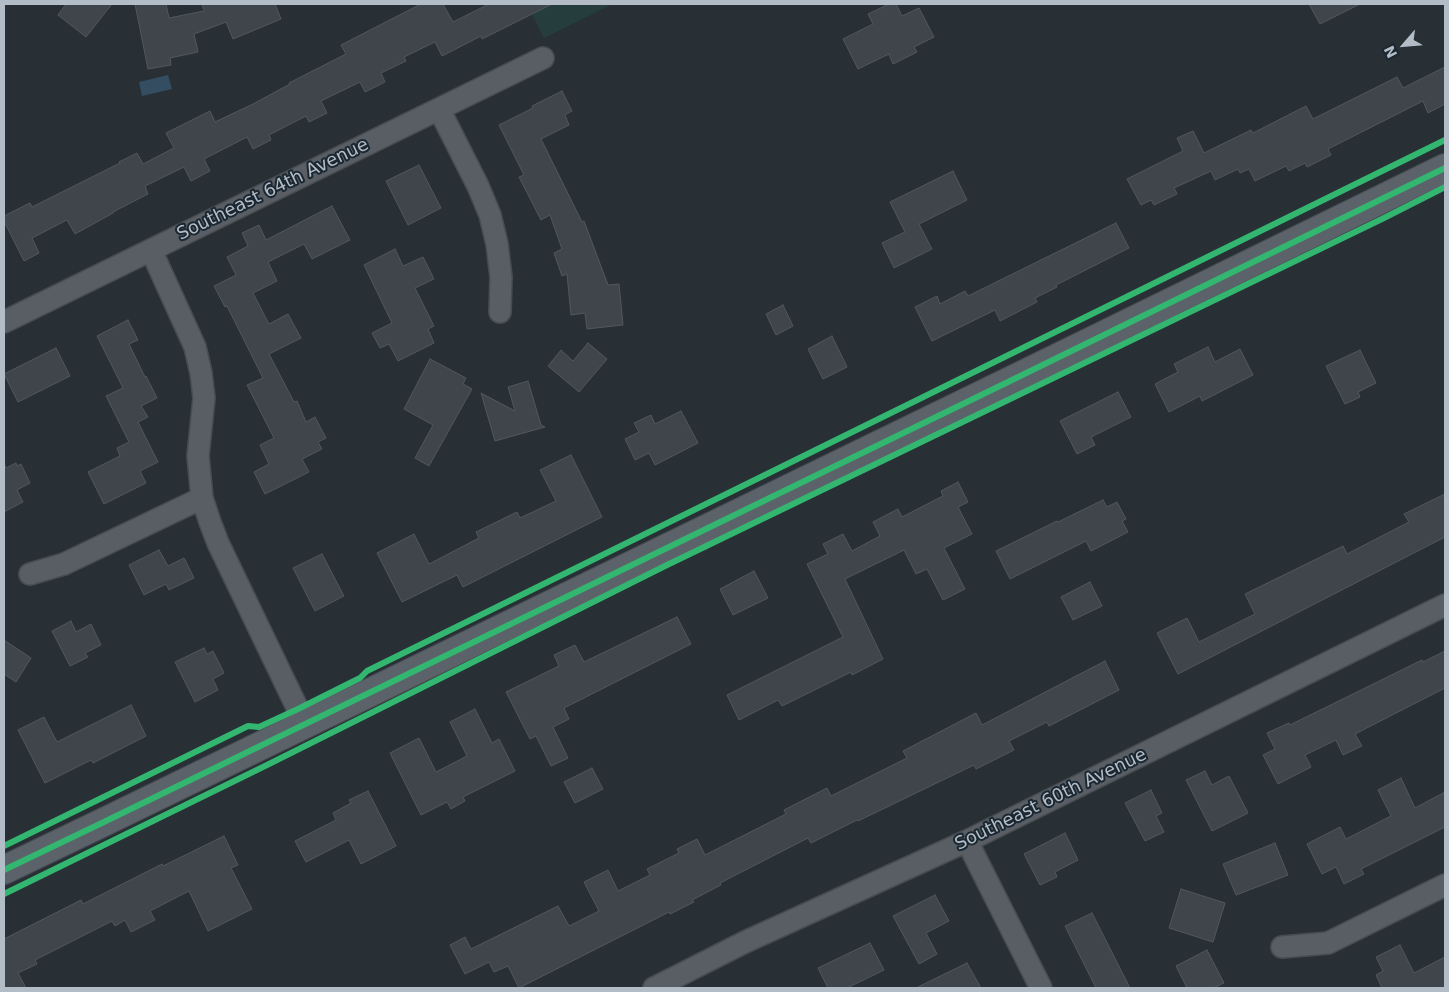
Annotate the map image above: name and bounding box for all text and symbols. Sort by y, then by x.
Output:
north arrow [1379,20,1429,70]
text: N [1381,43,1400,61]
street label: Southeast 64th Avenue [174,134,372,246]
street label: Southeast 60th Avenue [952,744,1150,856]

